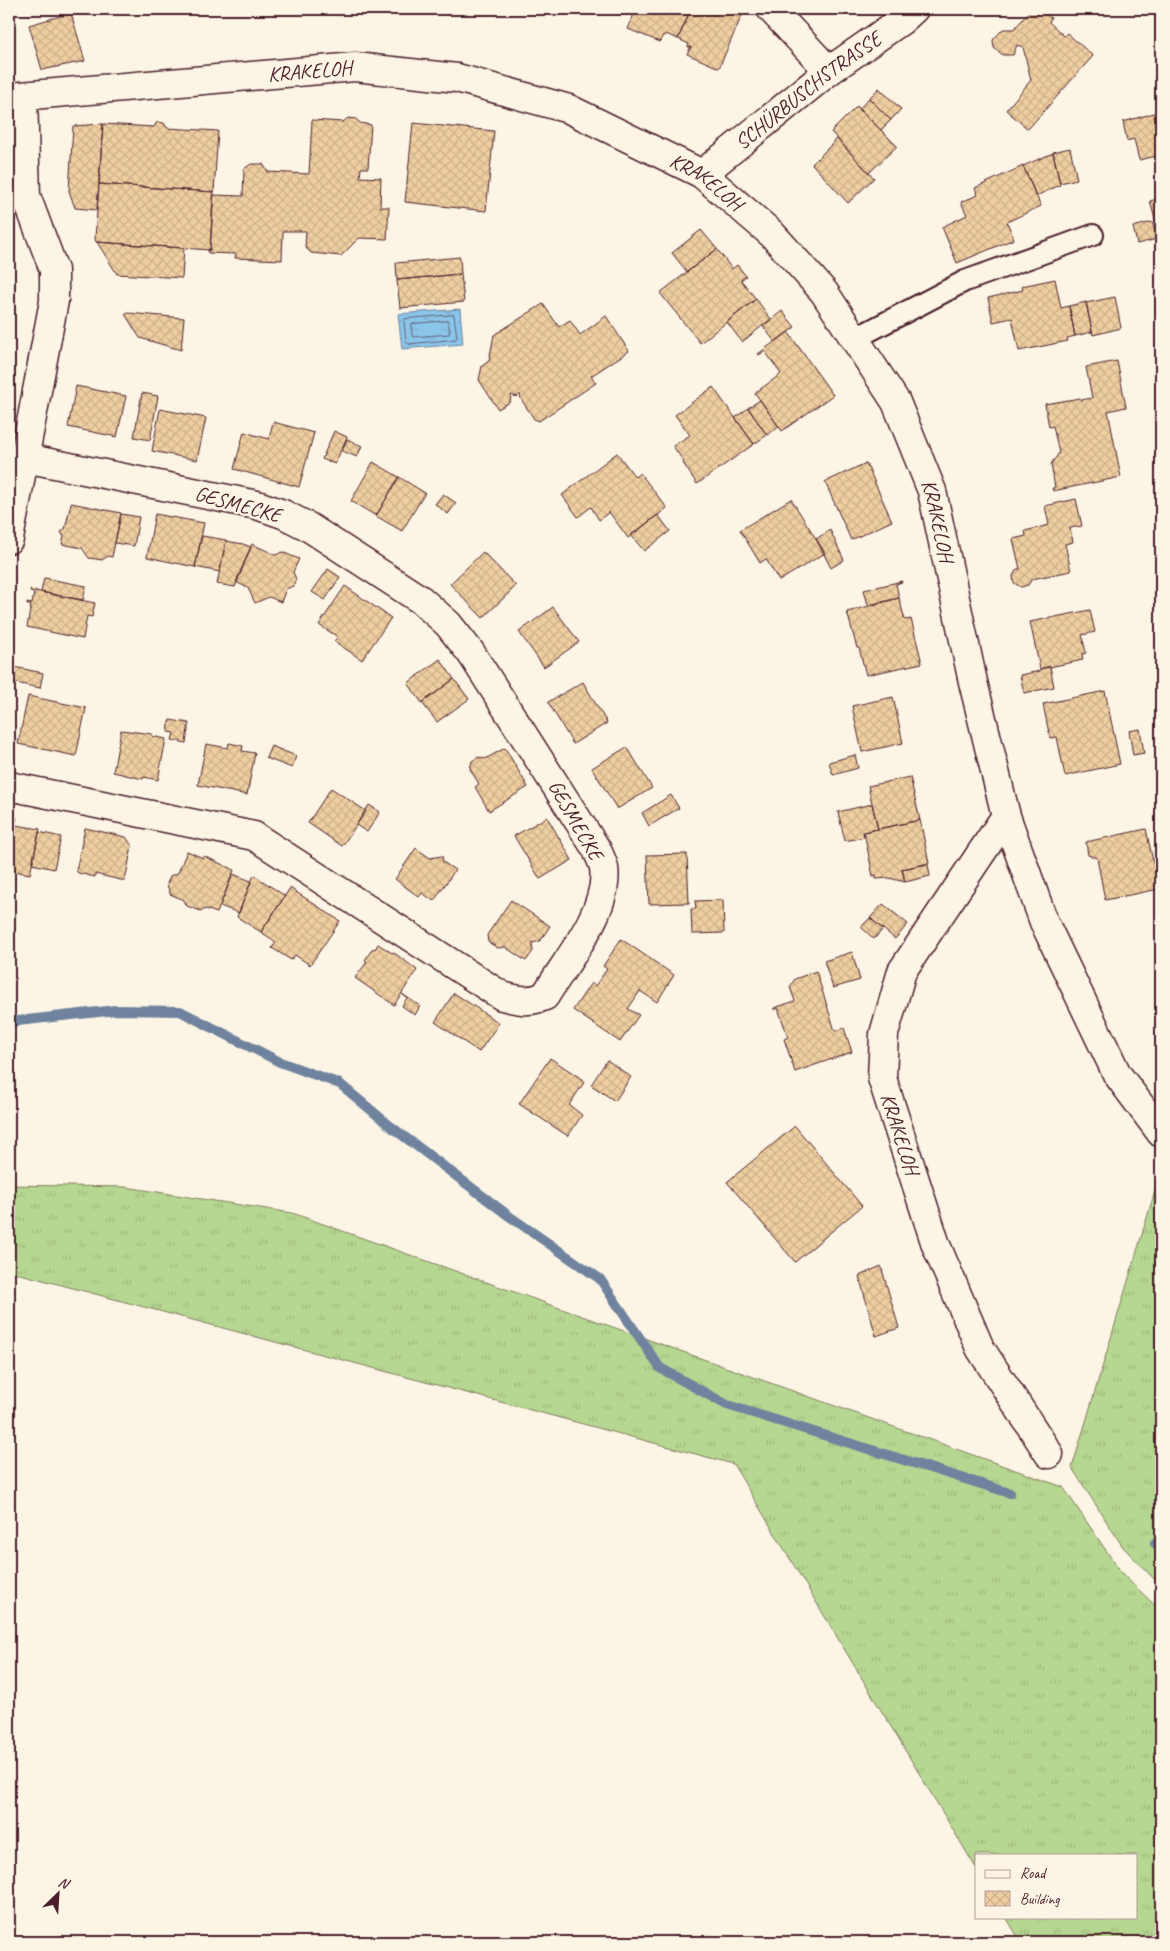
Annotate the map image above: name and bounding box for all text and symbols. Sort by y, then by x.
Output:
street label: SCHÜRBUSCHSTRASSE [730,24,888,155]
street label: KRAKELOH [267,54,356,87]
street label: KRAKELOH [666,147,751,218]
street label: KRAKELOH [916,475,961,567]
street label: GESMECKE [192,480,286,529]
street label: GESMECKE [543,775,611,867]
street label: KRAKELOH [875,1090,926,1181]
legend [975,1854,1138,1918]
text: Road [1020,1864,1047,1883]
north arrow [32,1868,82,1918]
text: N [56,1873,73,1893]
text: Building [1020,1890,1060,1909]

